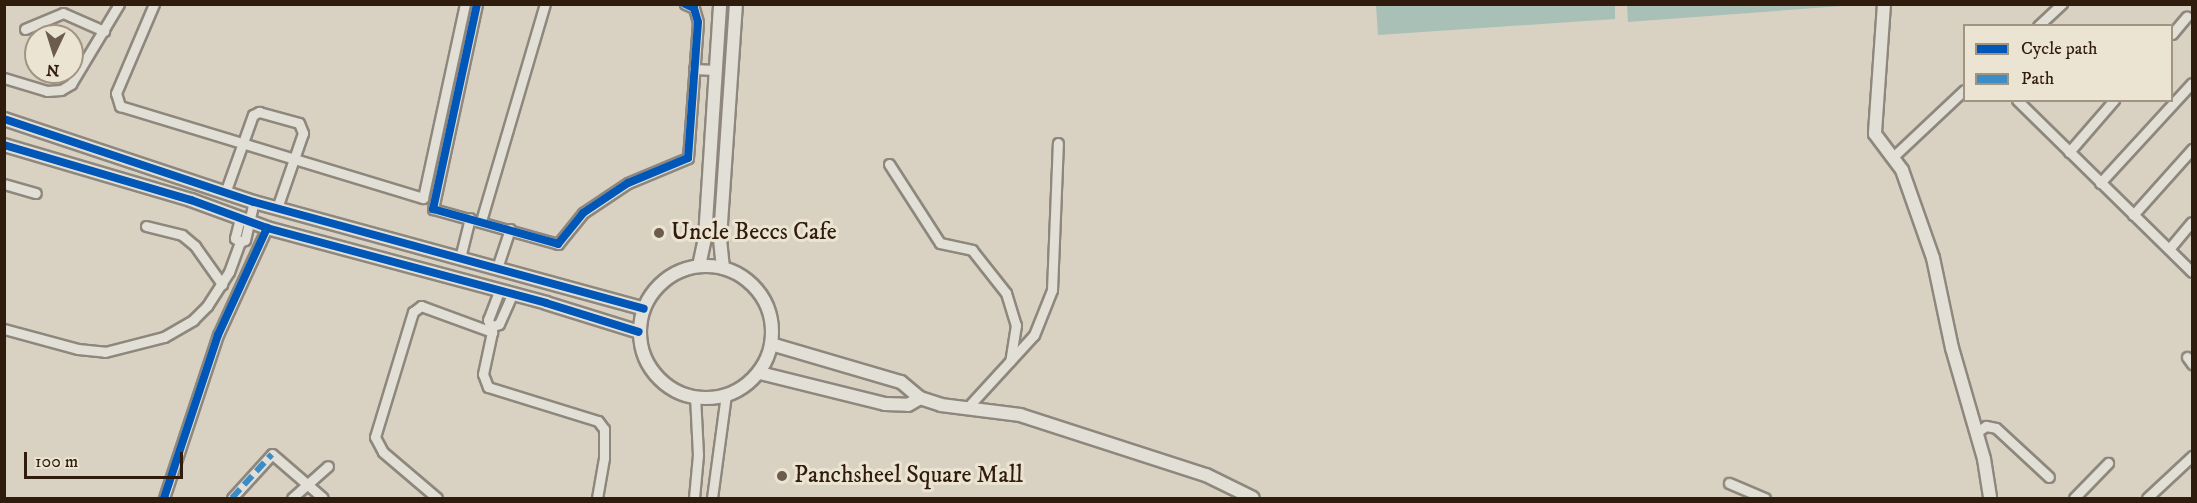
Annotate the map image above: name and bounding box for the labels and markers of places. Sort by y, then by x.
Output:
place label: Uncle Beccs Cafe [671,219,837,247]
marker: Uncle Beccs Cafe [652,226,666,240]
place label: Panchsheel Square Mall [794,462,1023,490]
marker: Panchsheel Square Mall [775,469,789,483]

